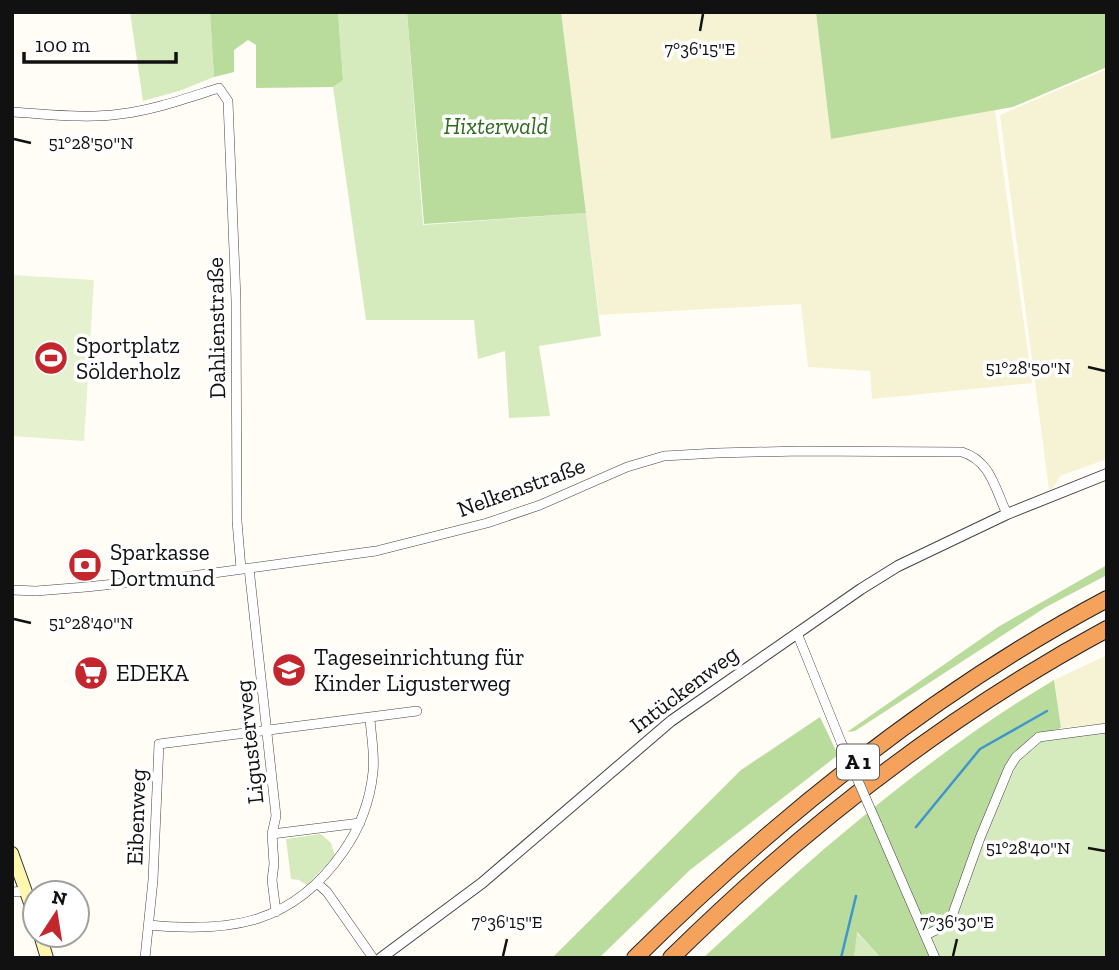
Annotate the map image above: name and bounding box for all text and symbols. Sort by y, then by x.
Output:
scale bar [24,21,177,65]
text: 100 m [35,32,90,57]
text: 7°36'15"E [665,38,735,60]
park label: Hixterwald [444,112,548,140]
text: 51°28'50"N [49,132,133,154]
street label: Dahlienstraße [201,257,231,399]
place label: Sportplatz Sölderholz [76,331,181,385]
sports icon: Sportplatz Sölderholz [32,339,70,377]
text: 51°28'50"N [986,357,1070,379]
street label: Nelkenstraße [453,451,589,523]
place label: Sparkasse Dortmund [110,538,215,592]
bank icon: Sparkasse Dortmund [66,546,104,584]
text: 51°28'40"N [49,612,133,634]
street label: Intückenweg [624,639,744,739]
place label: Tageseinrichtung für Kinder Ligusterweg [314,643,525,697]
school or university icon: Tageseinrichtung für Kinder Ligusterweg [270,651,308,689]
supermarket icon: EDEKA [72,654,110,692]
place label: EDEKA [116,659,190,687]
street label: Ligusterweg [229,678,269,805]
road number: A 1 [837,744,879,780]
street label: Eibenweg [120,768,152,866]
text: 51°28'40"N [986,837,1070,859]
north arrow [21,879,91,949]
text: N [50,885,69,911]
text: 7°36'15"E [472,911,542,933]
text: 7°36'30"E [920,911,994,933]

